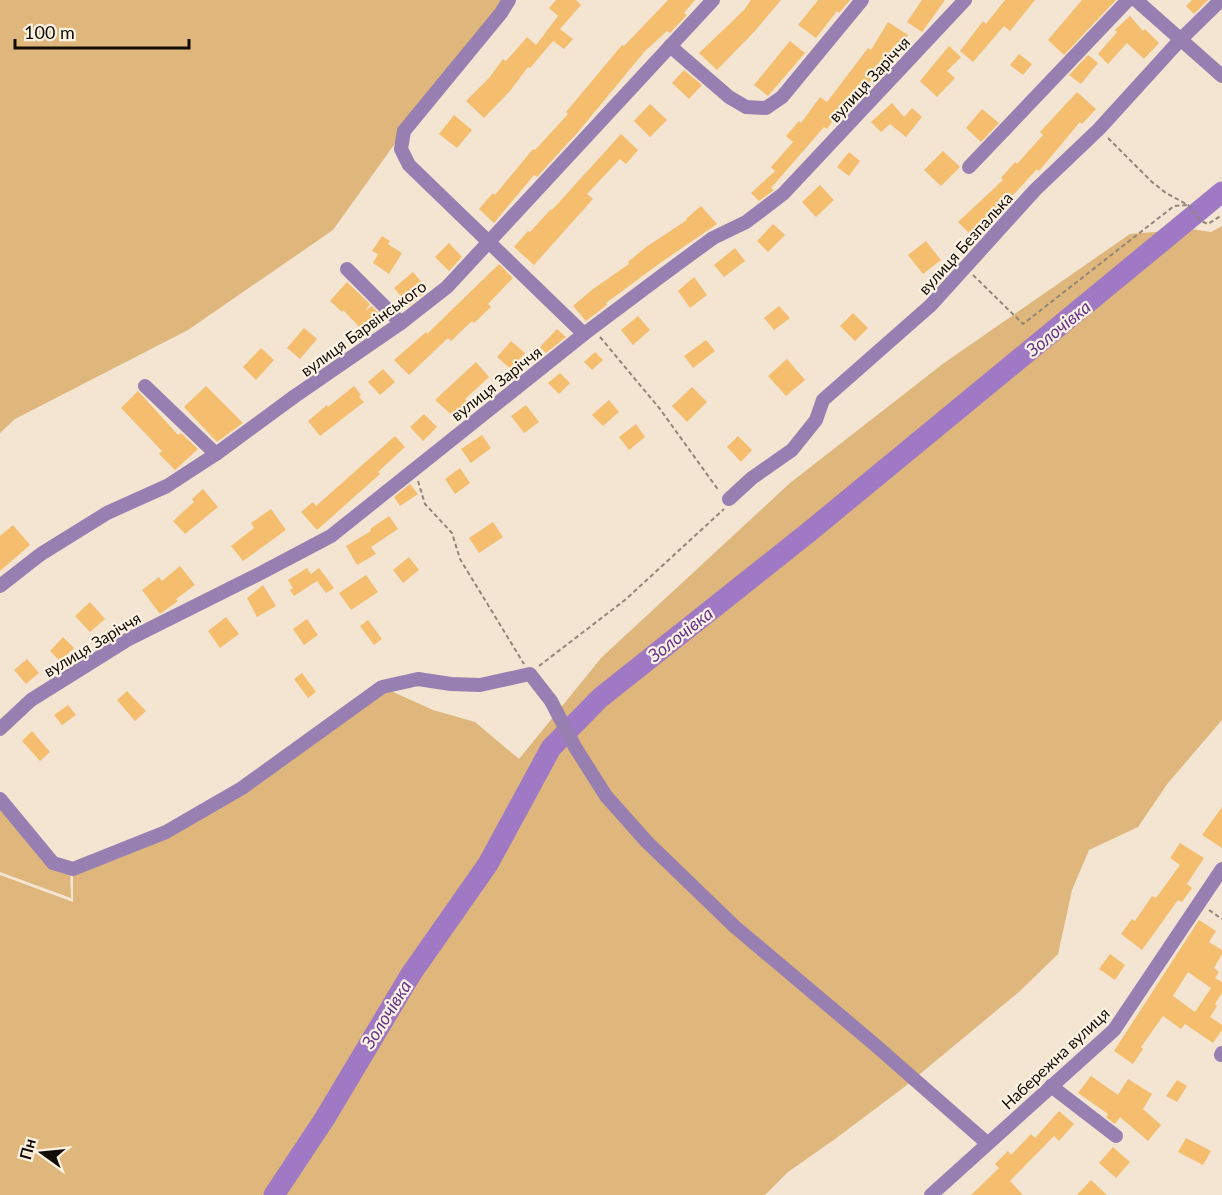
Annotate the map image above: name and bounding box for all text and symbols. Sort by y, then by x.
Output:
scale bar [15,12,189,50]
text: 100 m [24,21,75,43]
street label: вулиця Заріччя [825,32,913,126]
street label: вулиця Безпалька [914,188,1016,298]
street label: вулиця Барвінського [296,276,430,380]
water label: Золочівка [1021,295,1095,361]
street label: вулиця Заріччя [447,342,545,424]
water label: Золочівка [642,602,717,667]
street label: вулиця Заріччя [40,608,144,680]
water label: Золочівка [356,976,416,1053]
street label: Набережна вулиця [997,1003,1113,1113]
north arrow [12,1123,72,1183]
text: Пн [15,1136,39,1162]

